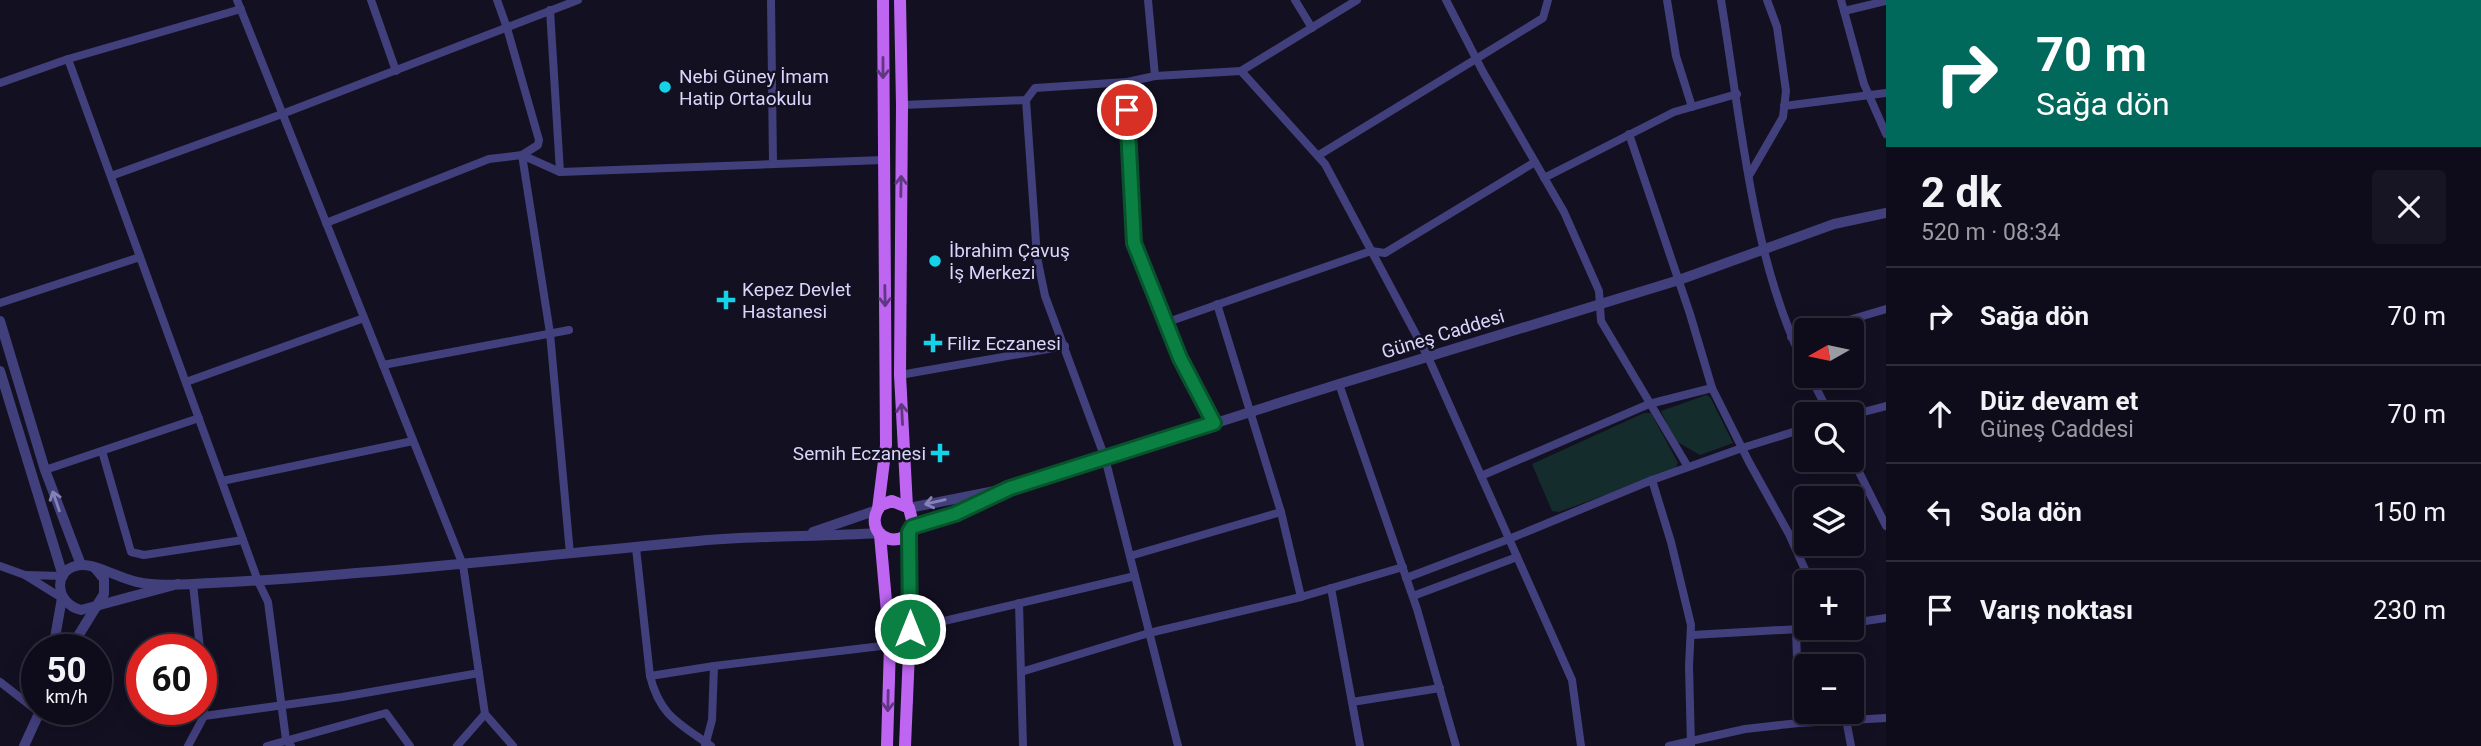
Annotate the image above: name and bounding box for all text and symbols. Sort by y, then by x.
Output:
text: 70 m [2036,26,2147,83]
icon: right [1921,28,2012,119]
one-way arrow [876,56,890,79]
place label: Nebi Güney İmam Hatip Ortaokulu [679,65,829,110]
marker: Nebi Güney İmam Hatip Ortaokulu [657,79,673,95]
pin [1097,80,1157,140]
text: Sağa dön [2036,85,2170,123]
icon: arrive [1108,91,1146,129]
text: 2 dk [1921,168,2002,217]
button: close [2372,170,2446,244]
one-way arrow [895,175,908,198]
text: 520 m · 08:34 [1921,219,2060,246]
place label: İbrahim Çavuş İş Merkezi [949,239,1070,284]
marker: İbrahim Çavuş İş Merkezi [927,253,943,269]
place label: Kepez Devlet Hastanesi [742,278,851,323]
one-way arrow [878,284,891,307]
marker: Kepez Devlet Hastanesi [716,290,736,310]
icon: right [1921,297,1959,335]
text: Sağa dön [1980,301,2089,331]
text: 70 m [2388,301,2446,331]
street label: Güneş Caddesi [1379,304,1507,364]
north arrow [1794,318,1864,388]
map controls [1794,318,1864,724]
place label: Filiz Eczanesi [947,332,1061,355]
marker: Filiz Eczanesi [925,335,941,351]
text: Düz devam et [1980,386,2138,416]
icon: ahead [1921,395,1959,433]
text: 70 m [2388,399,2446,429]
button: search [1794,402,1864,472]
one-way arrow [895,403,908,426]
text: Güneş Caddesi [1980,416,2134,443]
place label: Semih Eczanesi [793,442,926,465]
marker: Semih Eczanesi [932,445,948,461]
button: layers [1794,486,1864,556]
one-way arrow [49,490,62,512]
icon: left [1921,493,1959,531]
one-way arrow [924,496,947,509]
text: Sola dön [1980,497,2082,527]
text: 150 m [2373,497,2446,527]
button: + [1794,570,1864,640]
icon: arrive [1921,591,1959,629]
position arrow [873,592,947,666]
text: Varış noktası [1980,595,2133,625]
text: 230 m [2373,595,2446,625]
speed limit sign: 60 [126,634,217,725]
text: 50 [46,650,87,691]
button: − [1794,654,1864,724]
text: km/h [45,686,88,707]
one-way arrow [882,689,895,712]

